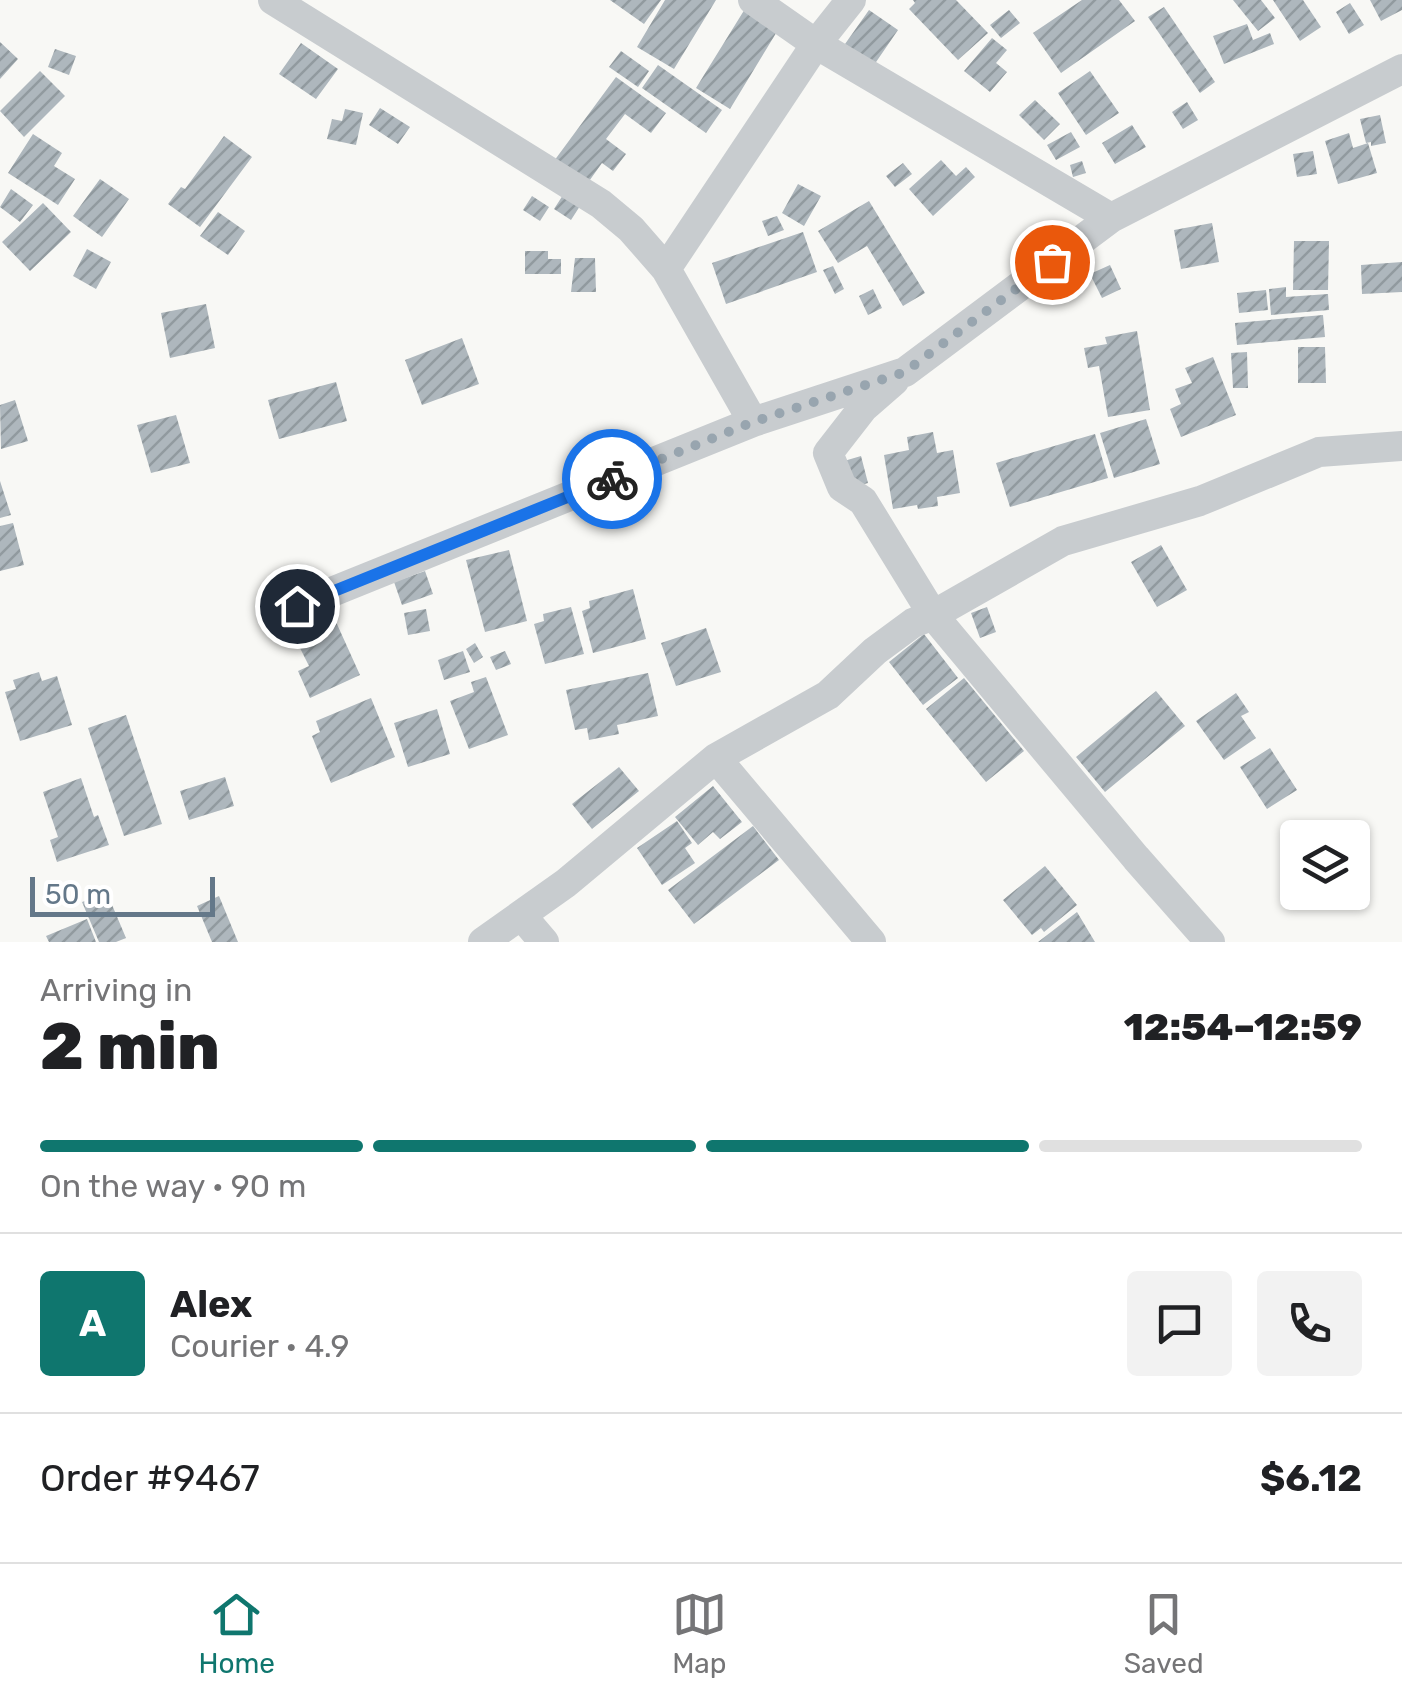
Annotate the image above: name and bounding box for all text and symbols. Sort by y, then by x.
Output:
pin [1010,220,1095,305]
icon: bag [1025,235,1080,290]
courier [562,429,662,529]
icon: bike [585,452,640,507]
pin [255,564,340,649]
icon: home [270,579,325,634]
map controls [1280,820,1370,910]
button: layers [1280,820,1370,910]
scale bar [30,872,215,916]
text: 50 m [45,878,111,911]
text: Arriving in [40,971,192,1009]
text: 12:54–12:59 [1124,1004,1362,1050]
text: 2 min [40,1008,220,1085]
text: On the way · 90 m [40,1167,306,1205]
button: chat [1127,1271,1232,1376]
button: phone [1257,1271,1362,1376]
text: Alex [170,1281,252,1327]
text: A [79,1300,106,1346]
text: Courier · 4.9 [170,1327,349,1365]
text: Order #9467 [40,1455,260,1501]
text: $6.12 [1260,1455,1362,1501]
tab: Home [198,1587,275,1680]
tab: Map [672,1587,727,1680]
tab: Saved [1124,1587,1204,1680]

